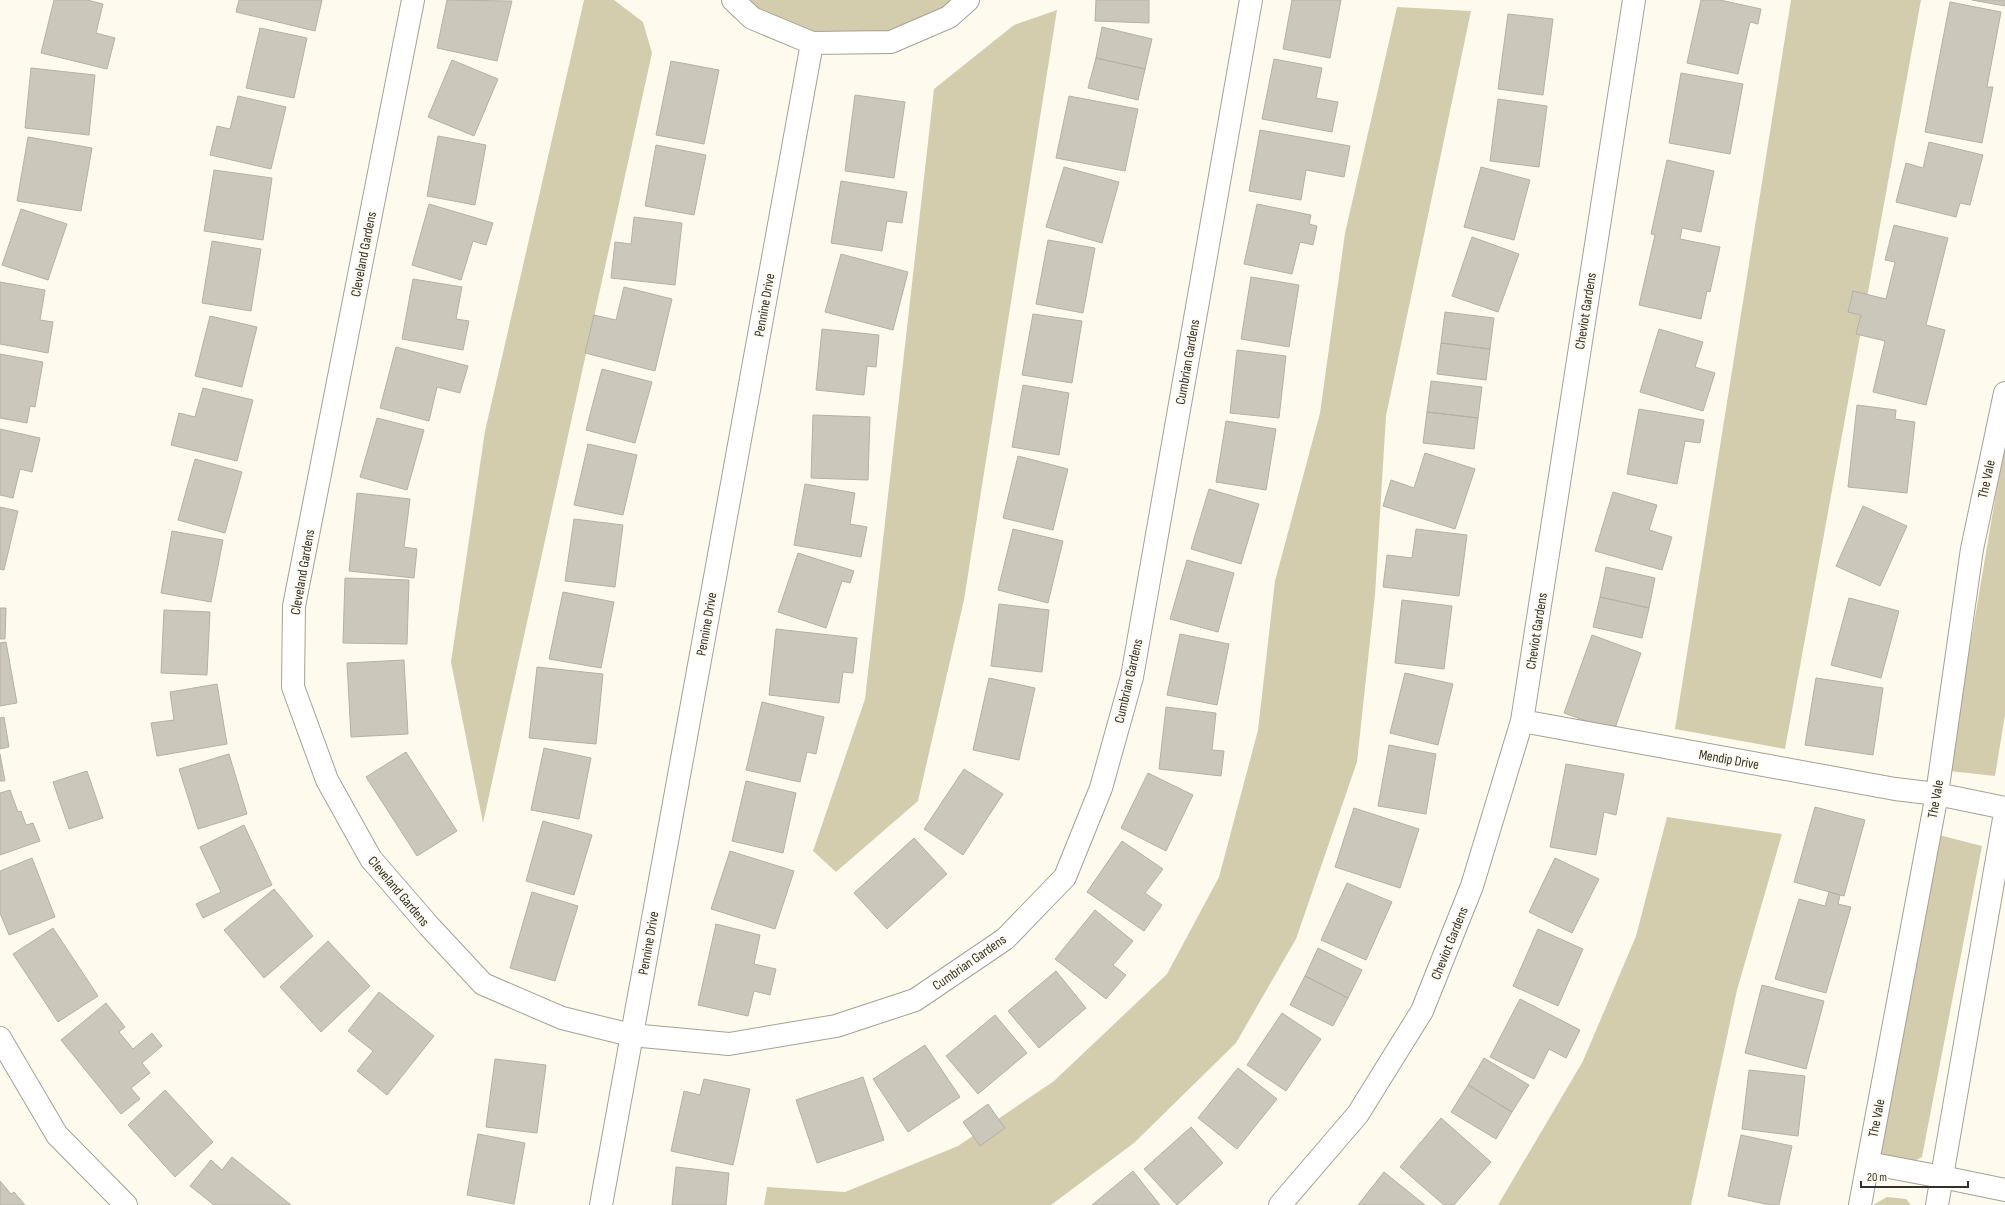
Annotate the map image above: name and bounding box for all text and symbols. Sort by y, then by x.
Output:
street label: Cleveland Gardens [347,210,380,298]
street label: Pennine Drive [751,272,778,338]
street label: Cheviot Gardens [1571,272,1600,351]
street label: Cumbrian Gardens [1172,318,1203,406]
street label: The Vale [1974,458,1999,500]
street label: Cleveland Gardens [287,528,318,616]
street label: Pennine Drive [693,591,720,657]
street label: Cheviot Gardens [1522,592,1551,671]
street label: Cumbrian Gardens [1111,637,1146,725]
street label: Mendip Drive [1697,746,1760,773]
street label: The Vale [1924,778,1947,820]
street label: Cleveland Gardens [364,853,433,930]
street label: Cheviot Gardens [1427,904,1472,982]
street label: Pennine Drive [635,910,662,976]
street label: Cumbrian Gardens [929,931,1009,994]
street label: The Vale [1864,1097,1889,1139]
scale bar [1861,1163,1968,1189]
text: 20 m [1867,1170,1887,1185]

